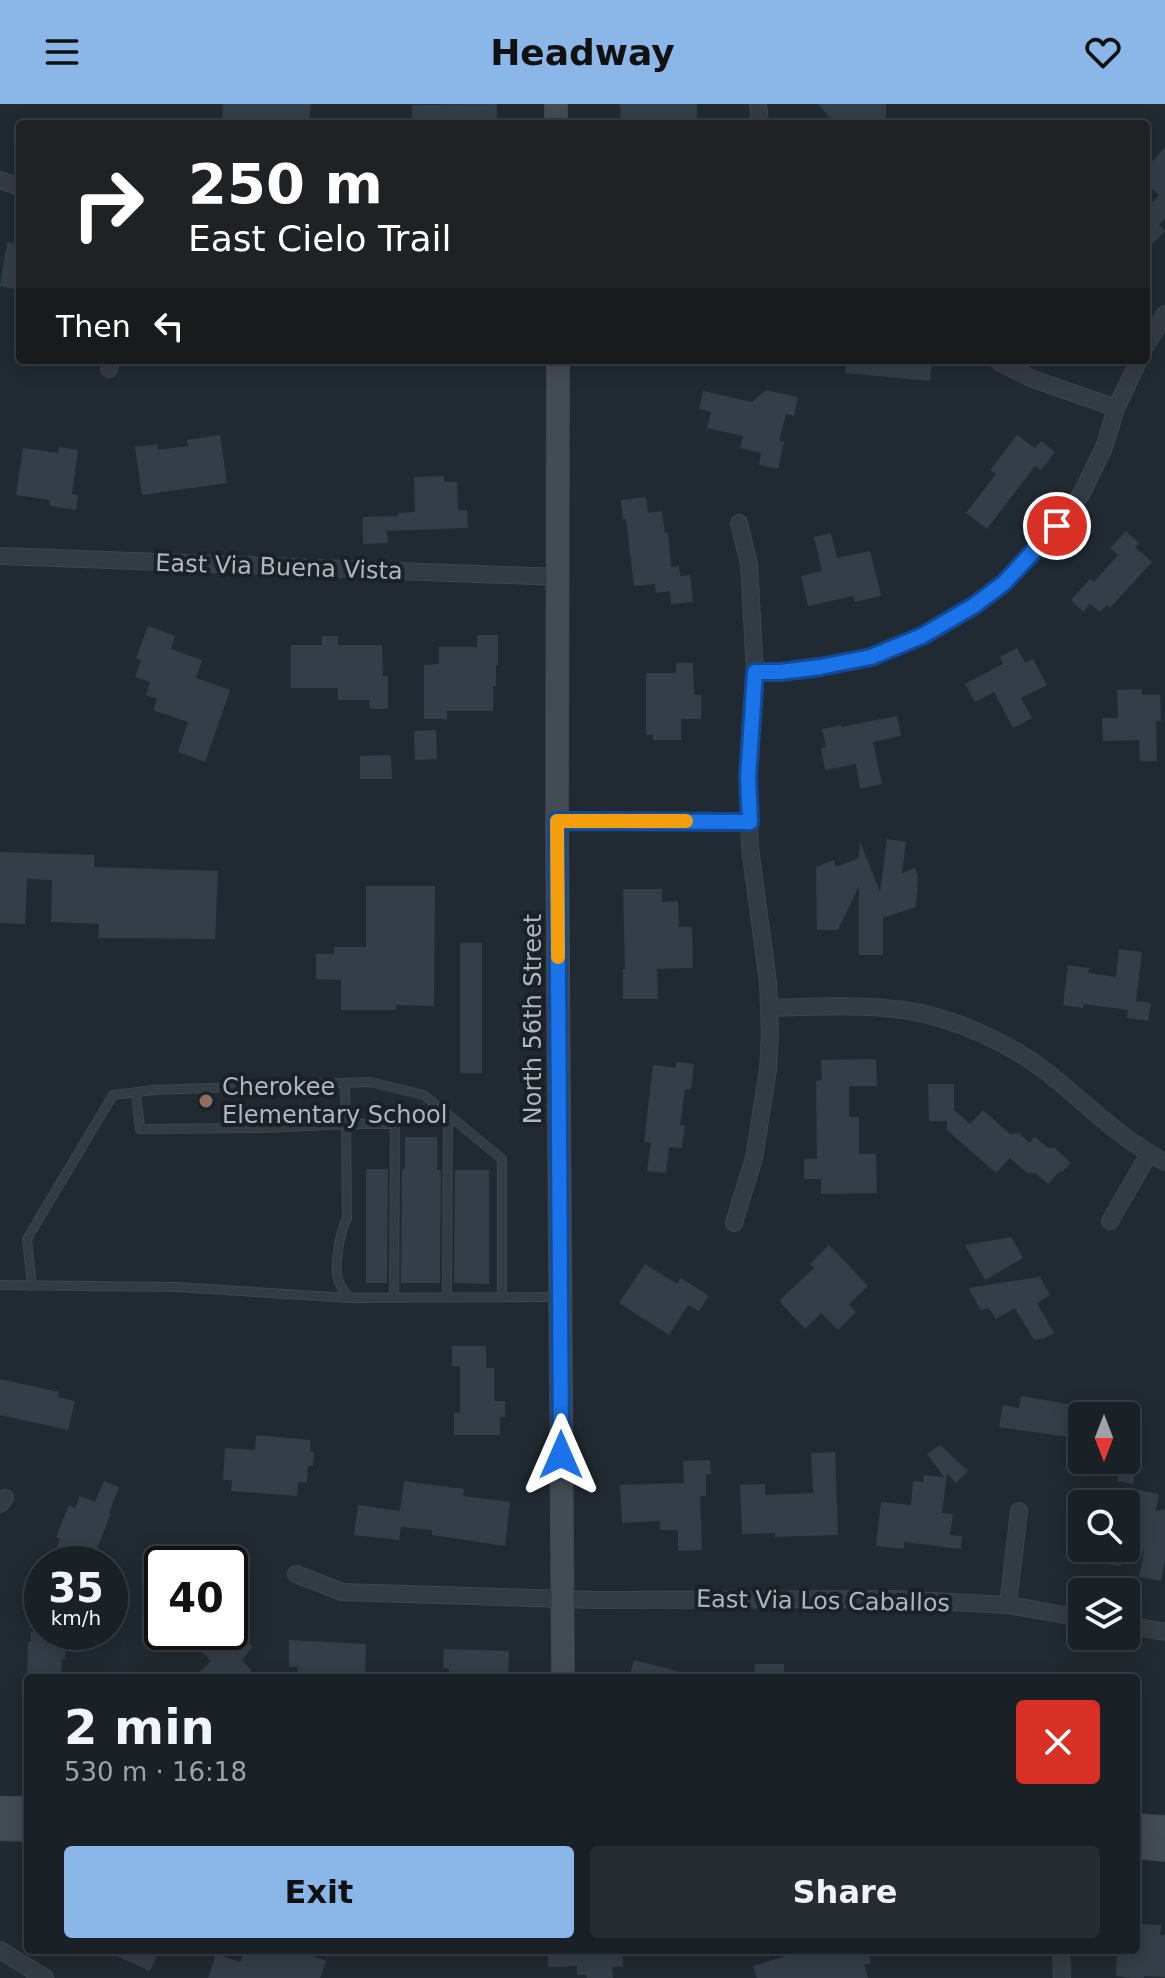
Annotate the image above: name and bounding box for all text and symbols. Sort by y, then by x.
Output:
icon: menu [40,30,84,74]
icon: heart [1081,30,1125,74]
text: Headway [490,32,675,73]
text: 250 m [188,151,383,216]
icon: right [56,152,160,256]
text: East Cielo Trail [188,218,451,259]
icon: left [147,304,191,348]
text: Then [56,309,131,344]
pin [1023,492,1091,560]
icon: arrive [1035,504,1079,548]
street label: East Via Buena Vista [155,549,403,585]
street label: North 56th Street [519,914,547,1124]
place label: Cherokee Elementary School [222,1073,447,1129]
marker: Cherokee Elementary School [197,1092,215,1110]
north arrow [1068,1402,1140,1474]
map controls [1068,1402,1140,1650]
position arrow [519,1413,603,1497]
button: search [1068,1490,1140,1562]
speed limit sign: 40 [144,1546,248,1650]
text: 35 [48,1565,104,1611]
button: layers [1068,1578,1140,1650]
street label: East Via Los Caballos [696,1585,950,1617]
text: km/h [51,1606,101,1630]
text: 2 min [64,1699,215,1755]
button: close [1016,1700,1100,1784]
text: 530 m · 16:18 [64,1757,247,1787]
button: Exit [64,1846,574,1938]
button: Share [590,1846,1100,1938]

